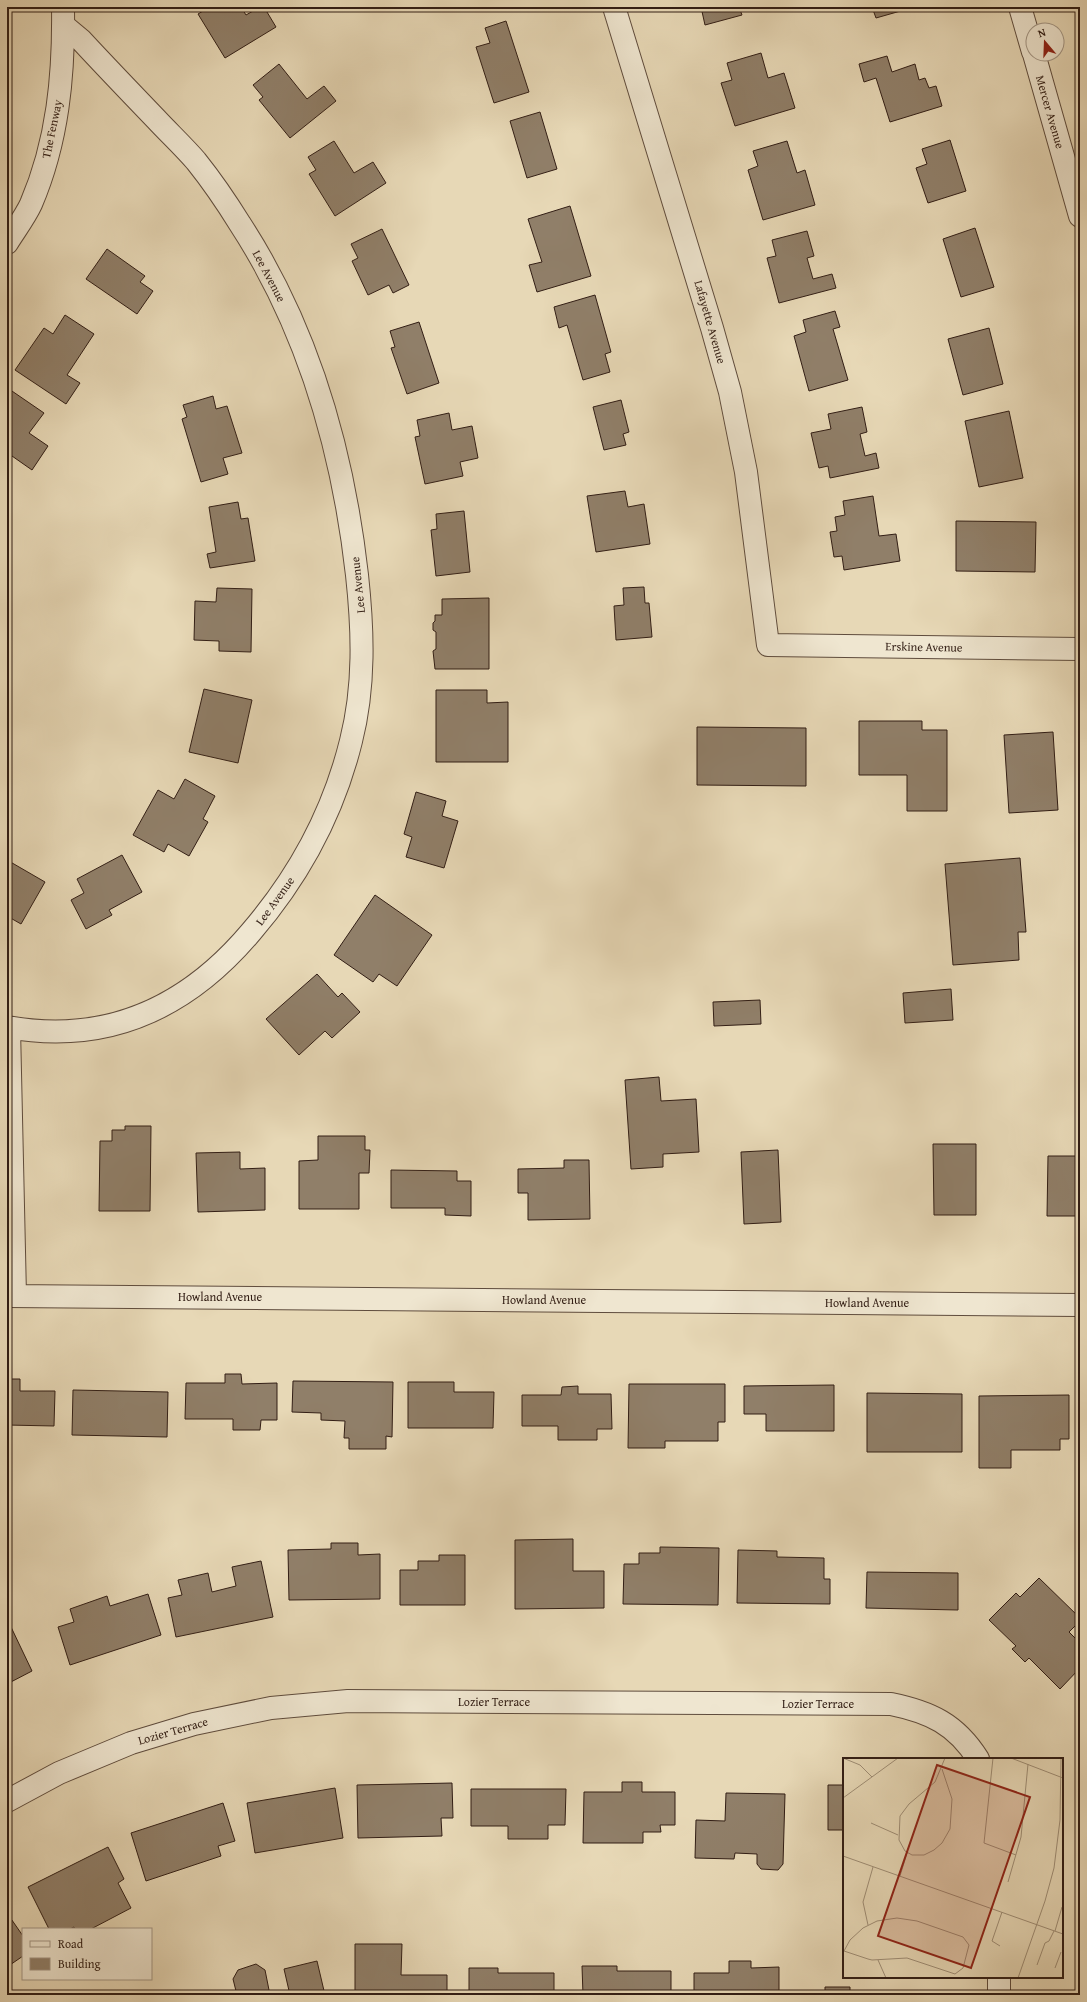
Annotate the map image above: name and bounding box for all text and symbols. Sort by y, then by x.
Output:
north arrow [1025,22,1065,62]
text: N [1036,24,1048,41]
street label: Mercer Avenue [1032,73,1069,151]
street label: The Fenway [37,98,66,160]
street label: Lee Avenue [249,247,290,305]
street label: Lafayette Avenue [690,278,731,366]
street label: Lee Avenue [346,556,369,614]
street label: Erskine Avenue [885,637,963,656]
street label: Lee Avenue [251,873,298,929]
street label: Howland Avenue [178,1288,262,1305]
street label: Howland Avenue [502,1291,586,1308]
street label: Howland Avenue [825,1294,909,1311]
street label: Lozier Terrace [458,1693,530,1710]
street label: Lozier Terrace [782,1695,854,1712]
street label: Lozier Terrace [136,1712,210,1749]
inset map [843,1758,1063,1978]
legend [22,1928,152,1980]
text: Road [58,1935,84,1952]
text: Building [58,1955,101,1972]

